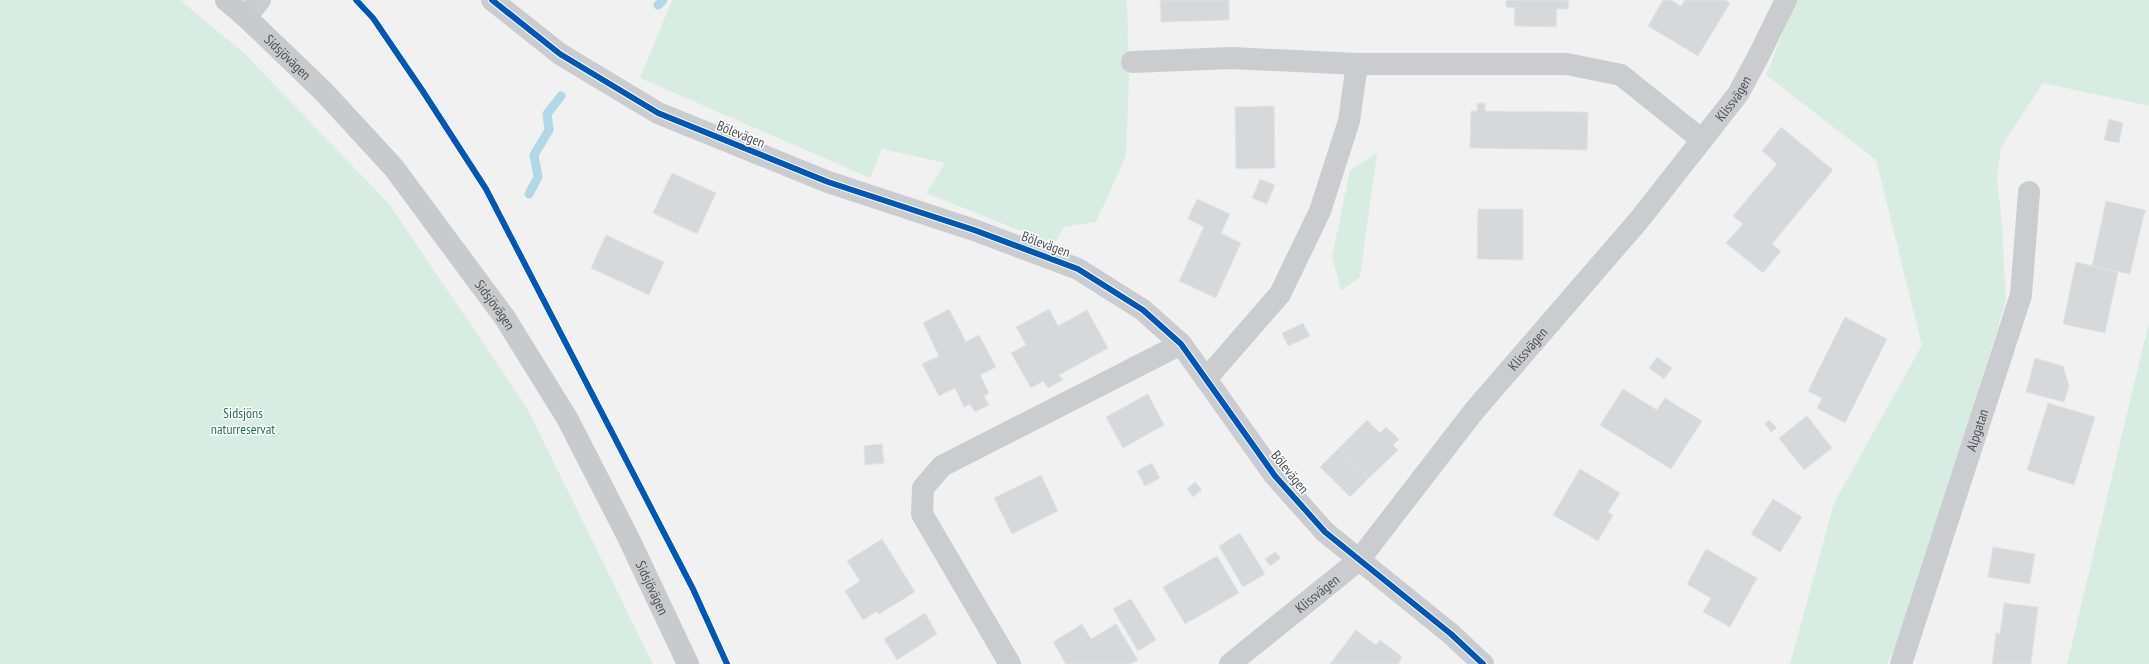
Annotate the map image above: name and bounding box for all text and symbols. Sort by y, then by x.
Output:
street label: Sidsjövägen [261,30,315,84]
street label: Klissvägen [1711,73,1755,125]
street label: Bölevägen [714,116,768,152]
street label: Bölevägen [1019,227,1073,261]
street label: Sidsjövägen [471,276,519,333]
street label: Klissvägen [1504,323,1551,374]
park label: Sidsjöns naturreservat [211,404,275,438]
street label: Alpgatan [1962,407,1992,453]
street label: Bölevägen [1267,447,1313,497]
street label: Sidsjövägen [632,558,673,618]
street label: Klissvägen [1291,570,1343,617]

